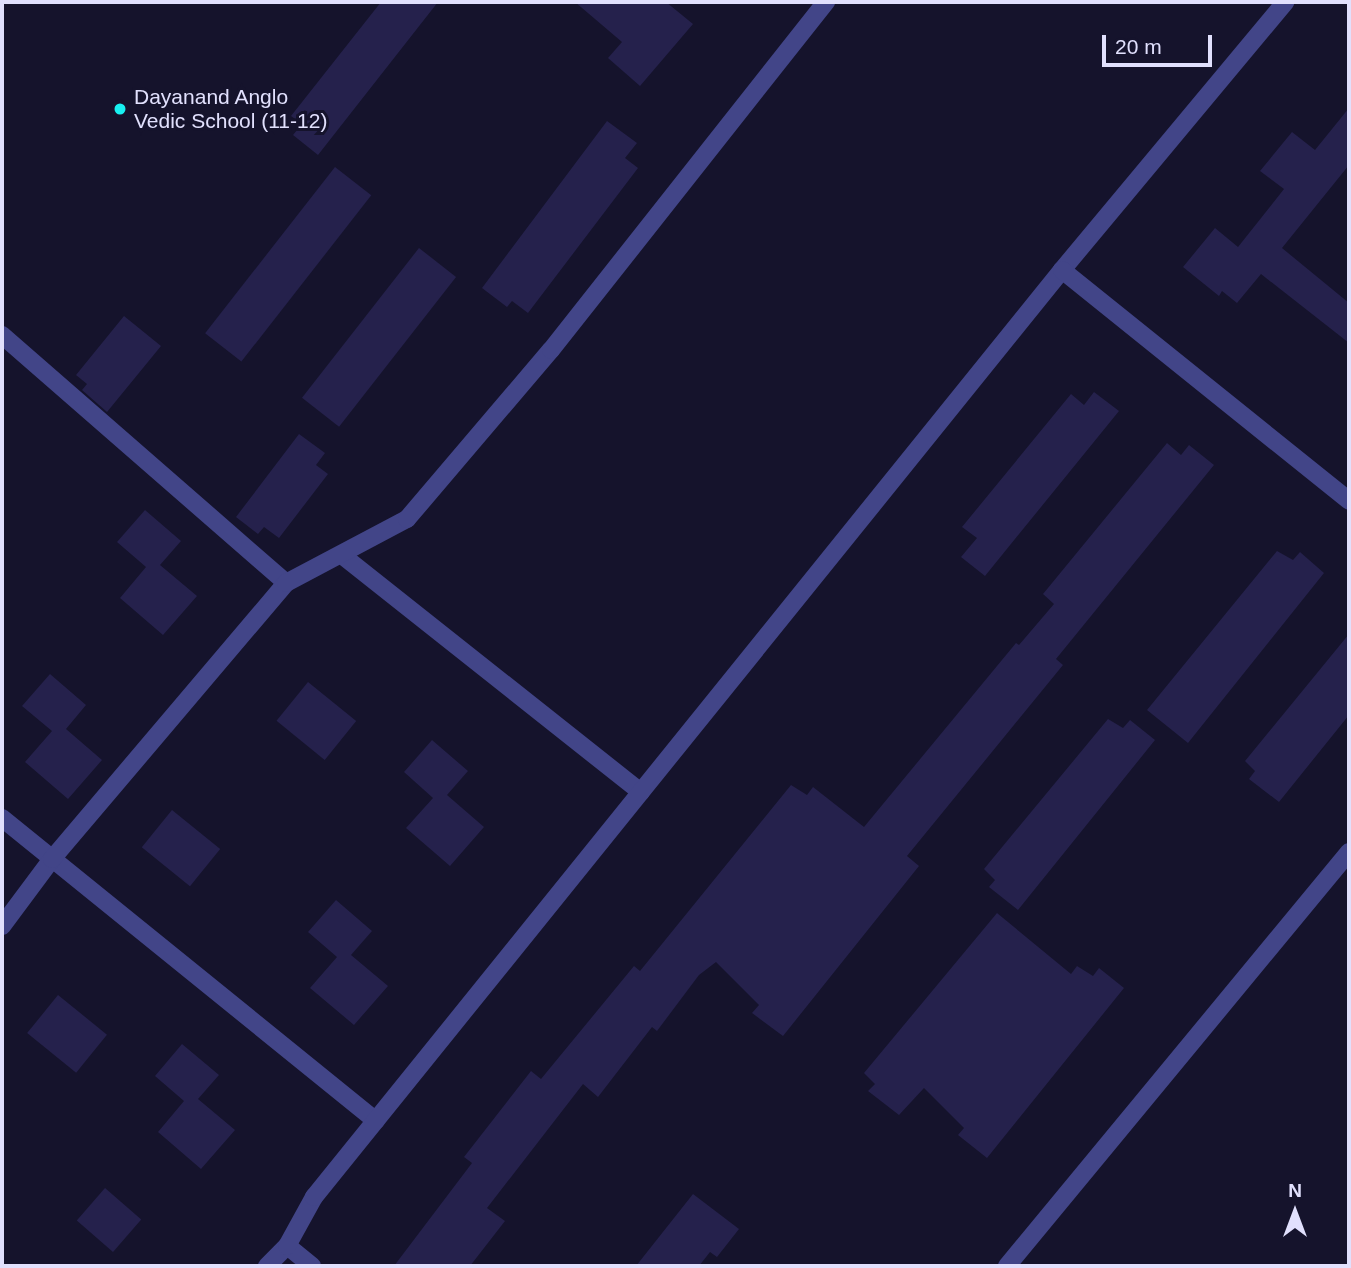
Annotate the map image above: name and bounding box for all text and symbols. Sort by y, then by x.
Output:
scale bar [1106,21,1216,65]
text: 20 m [1115,35,1162,58]
place label: Dayanand Anglo Vedic School (11-12) [134,84,327,134]
marker: Dayanand Anglo Vedic School (11-12) [112,101,128,117]
north arrow [1260,1177,1330,1247]
text: N [1288,1180,1302,1201]

